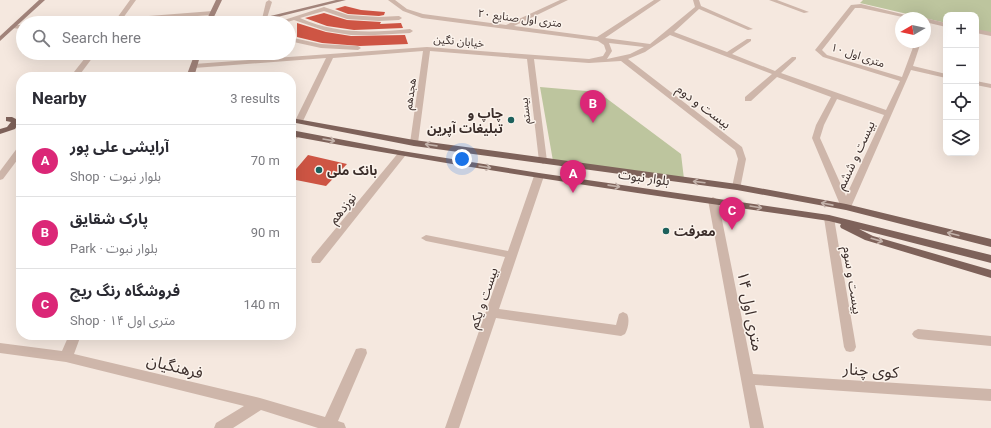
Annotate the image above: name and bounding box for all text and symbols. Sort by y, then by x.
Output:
street label: ۲۰ متری اول صنایع [477,7,563,31]
north arrow [895,12,931,48]
map controls [943,12,979,156]
button: + [943,12,979,48]
search box [16,16,296,60]
icon: search [30,27,52,49]
text: Search here [62,29,141,47]
street label: خیابان نگین [433,33,485,50]
street label: ۱۰ متری اول [829,41,887,70]
button: − [943,48,979,84]
street label: هجدهم [402,77,421,111]
street label: بیست و دوم [672,81,734,133]
button: locate [943,84,979,120]
text: Nearby [32,88,87,108]
pin: B [580,90,606,123]
text: 3 results [230,91,280,106]
street label: بیستم [517,97,536,125]
place label: چاپ و تبلیغات آپرین [427,106,503,137]
marker: چاپ و تبلیغات آپرین [506,115,516,125]
street label: بیست و ششم [833,118,881,193]
button: layers [943,120,979,156]
one-way arrow [322,137,335,145]
text: آرایشی علی پور [70,138,169,156]
one-way arrow [425,141,438,149]
your location [452,149,472,169]
text: A [41,153,49,168]
text: 70 m [251,153,280,168]
pin: A [560,160,586,193]
place label: بانک ملی [327,163,377,178]
one-way arrow [478,163,491,171]
marker: بانک ملی [314,165,324,175]
street label: بلوار نبوت [617,166,671,189]
text: Shop · بلوار نبوت [70,169,161,184]
one-way arrow [693,178,706,186]
one-way arrow [607,182,620,190]
street label: نوزدهم [326,190,362,229]
pin: C [719,197,745,230]
one-way arrow [821,199,834,207]
one-way arrow [749,203,762,211]
text: پارک شقایق [70,210,148,228]
place label: معرفت [674,224,716,239]
text: B [41,225,49,240]
text: 90 m [251,225,280,240]
marker: معرفت [661,226,671,236]
one-way arrow [947,229,960,237]
one-way arrow [870,237,883,244]
text: Park · بلوار نبوت [70,241,158,256]
street label: بیست و سوم [838,245,865,315]
street label: بیست و یکم [466,266,504,332]
street label: ۱۴ متری اول [732,269,768,353]
text: فروشگاه رنگ ریچ [70,282,180,300]
text: C [41,297,49,312]
text: 140 m [243,297,280,312]
text: Shop · ۱۴ متری اول [70,313,175,328]
street label: فرهنگیان [145,350,205,383]
street label: کوی چنار [841,359,900,383]

